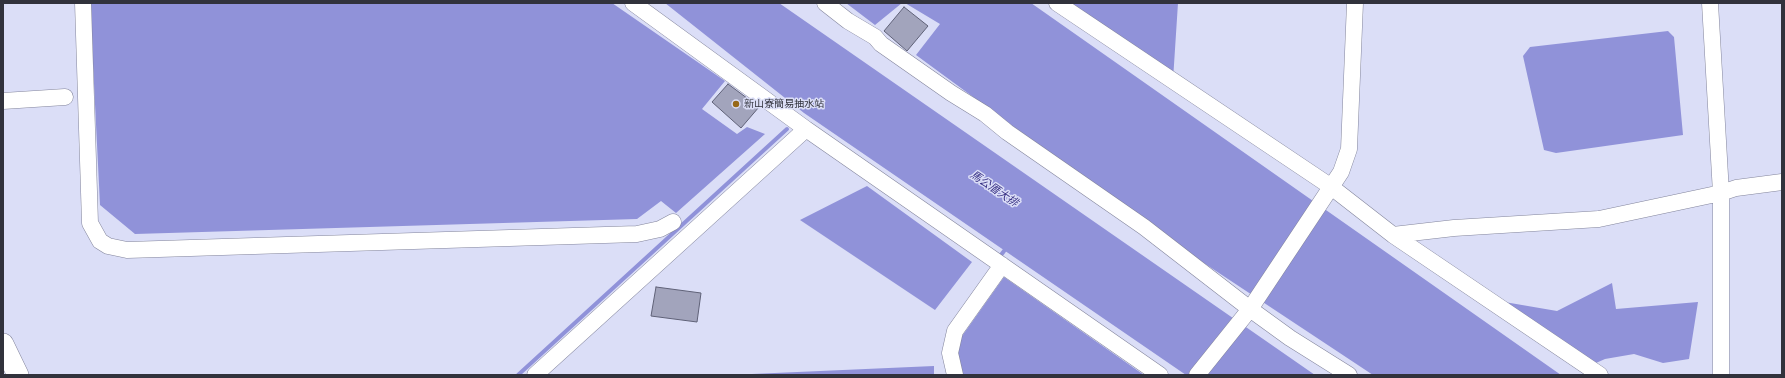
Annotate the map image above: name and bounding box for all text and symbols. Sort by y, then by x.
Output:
place label: 新山寮簡易抽水站 [744,98,824,110]
marker: 新山寮簡易抽水站 [731,99,741,109]
water label: 馬公厝大排 [968,168,1020,210]

